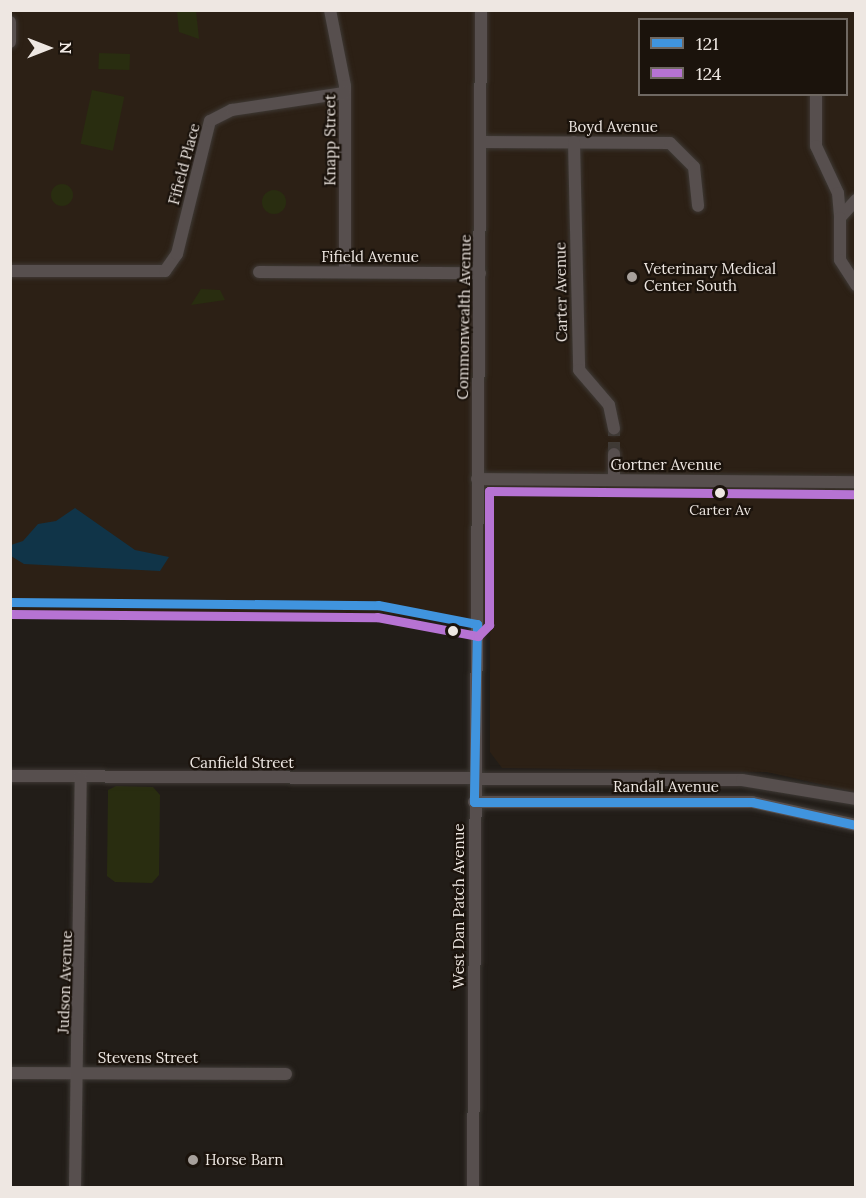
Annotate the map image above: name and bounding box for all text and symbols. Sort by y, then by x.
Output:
north arrow [18,18,78,78]
legend [638,18,848,96]
text: 121 [696,32,719,55]
text: N [56,42,76,54]
text: 124 [696,62,722,85]
street label: Knapp Street [321,94,339,186]
street label: Boyd Avenue [568,118,658,136]
street label: Fifield Place [164,121,204,207]
street label: Commonwealth Avenue [454,234,474,400]
street label: Carter Avenue [551,242,571,342]
street label: Fifield Avenue [321,248,419,266]
place label: Veterinary Medical Center South [644,259,776,294]
marker: Veterinary Medical Center South [625,270,639,284]
street label: Gortner Avenue [610,456,722,474]
marker: Carter Av [714,487,726,499]
place label: Carter Av [689,502,751,518]
unlabelled marker [447,625,459,637]
street label: Canfield Street [190,754,294,772]
street label: Randall Avenue [613,778,719,796]
street label: West Dan Patch Avenue [450,823,468,989]
street label: Judson Avenue [54,930,76,1034]
street label: Stevens Street [98,1049,198,1067]
place label: Horse Barn [205,1151,283,1169]
marker: Horse Barn [186,1153,200,1167]

